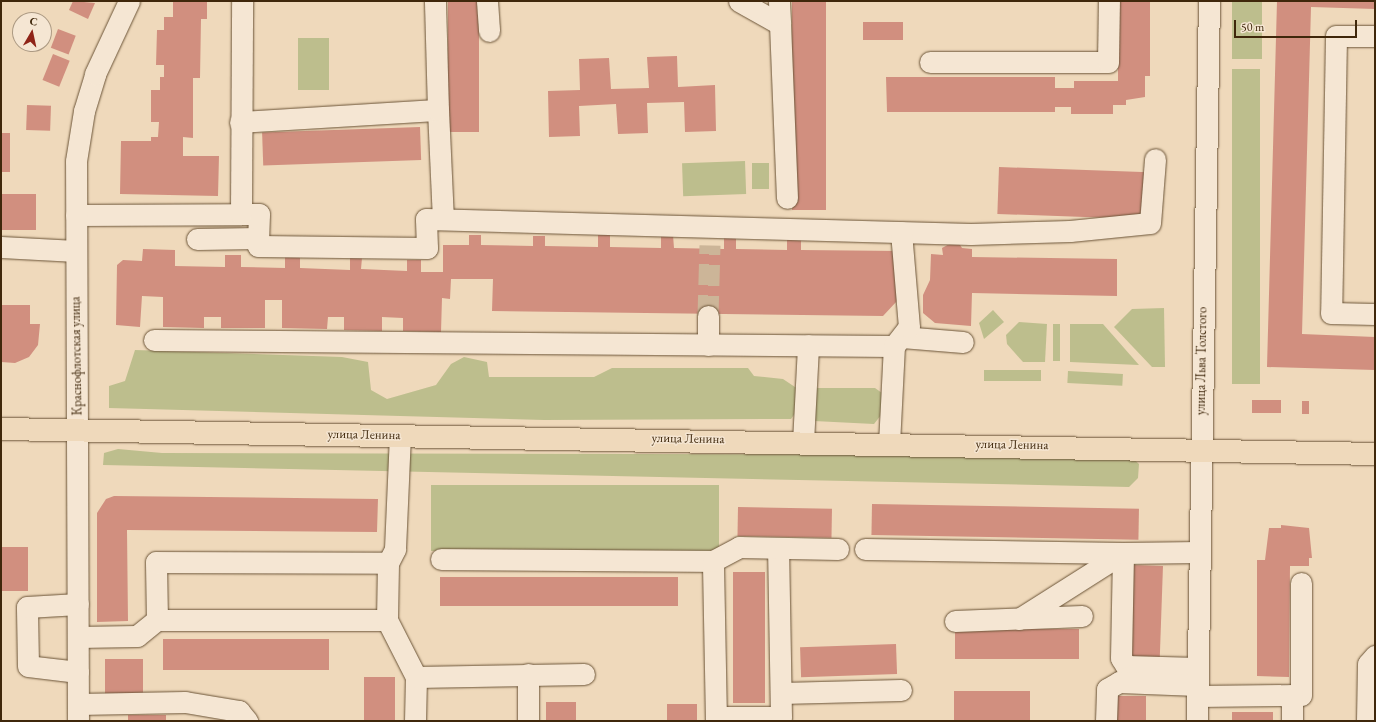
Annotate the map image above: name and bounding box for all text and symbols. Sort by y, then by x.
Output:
north arrow [12,12,52,52]
scale bar [1236,12,1359,38]
text: С [29,14,39,29]
text: 50 m [1241,19,1264,35]
street label: Краснофлотская улица [68,296,86,416]
street label: улица Льва Толстого [1193,307,1211,415]
street label: улица Ленина [327,427,401,443]
street label: улица Ленина [651,431,725,447]
street label: улица Ленина [975,437,1049,453]

